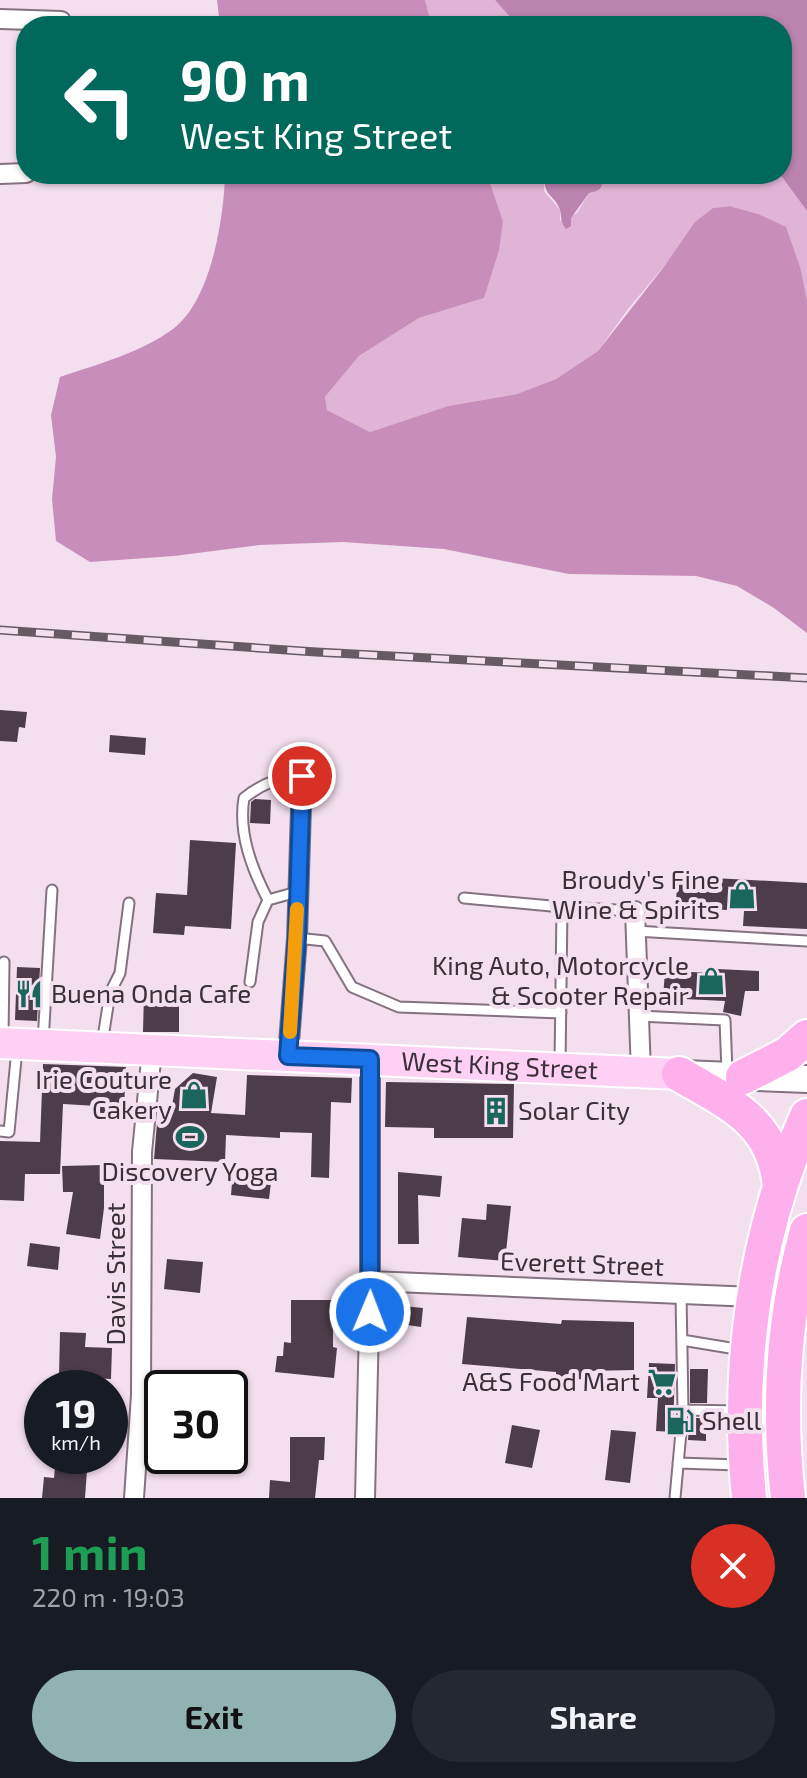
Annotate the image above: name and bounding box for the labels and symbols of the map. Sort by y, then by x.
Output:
pin [268,742,336,810]
place label: Broudy's Fine Wine & Spirits [552,863,720,924]
shop icon: Broudy's Fine Wine & Spirits [727,880,757,910]
place label: King Auto, Motorcycle & Scooter Repair [432,949,689,1010]
shop icon: King Auto, Motorcycle & Scooter Repair [696,966,726,996]
place label: Buena Onda Cafe [51,977,251,1008]
restaurant icon: Buena Onda Cafe [14,979,44,1009]
street label: West King Street [401,1044,599,1084]
place label: Irie Couture Cakery [35,1063,172,1124]
shop icon: Irie Couture Cakery [179,1080,209,1110]
place label: Solar City [518,1094,630,1125]
building icon: Solar City [481,1096,511,1126]
sports icon: Discovery Yoga [175,1122,205,1152]
place label: Discovery Yoga [102,1155,278,1186]
street label: Davis Street [99,1202,130,1346]
street label: Everett Street [500,1244,665,1281]
position arrow [328,1270,412,1354]
place label: A&S Food Mart [462,1365,640,1396]
supermarket icon: A&S Food Mart [647,1367,677,1397]
speed limit sign: 30 [144,1370,248,1474]
place label: Shell [702,1404,761,1435]
fuel station icon: Shell [665,1406,695,1436]

